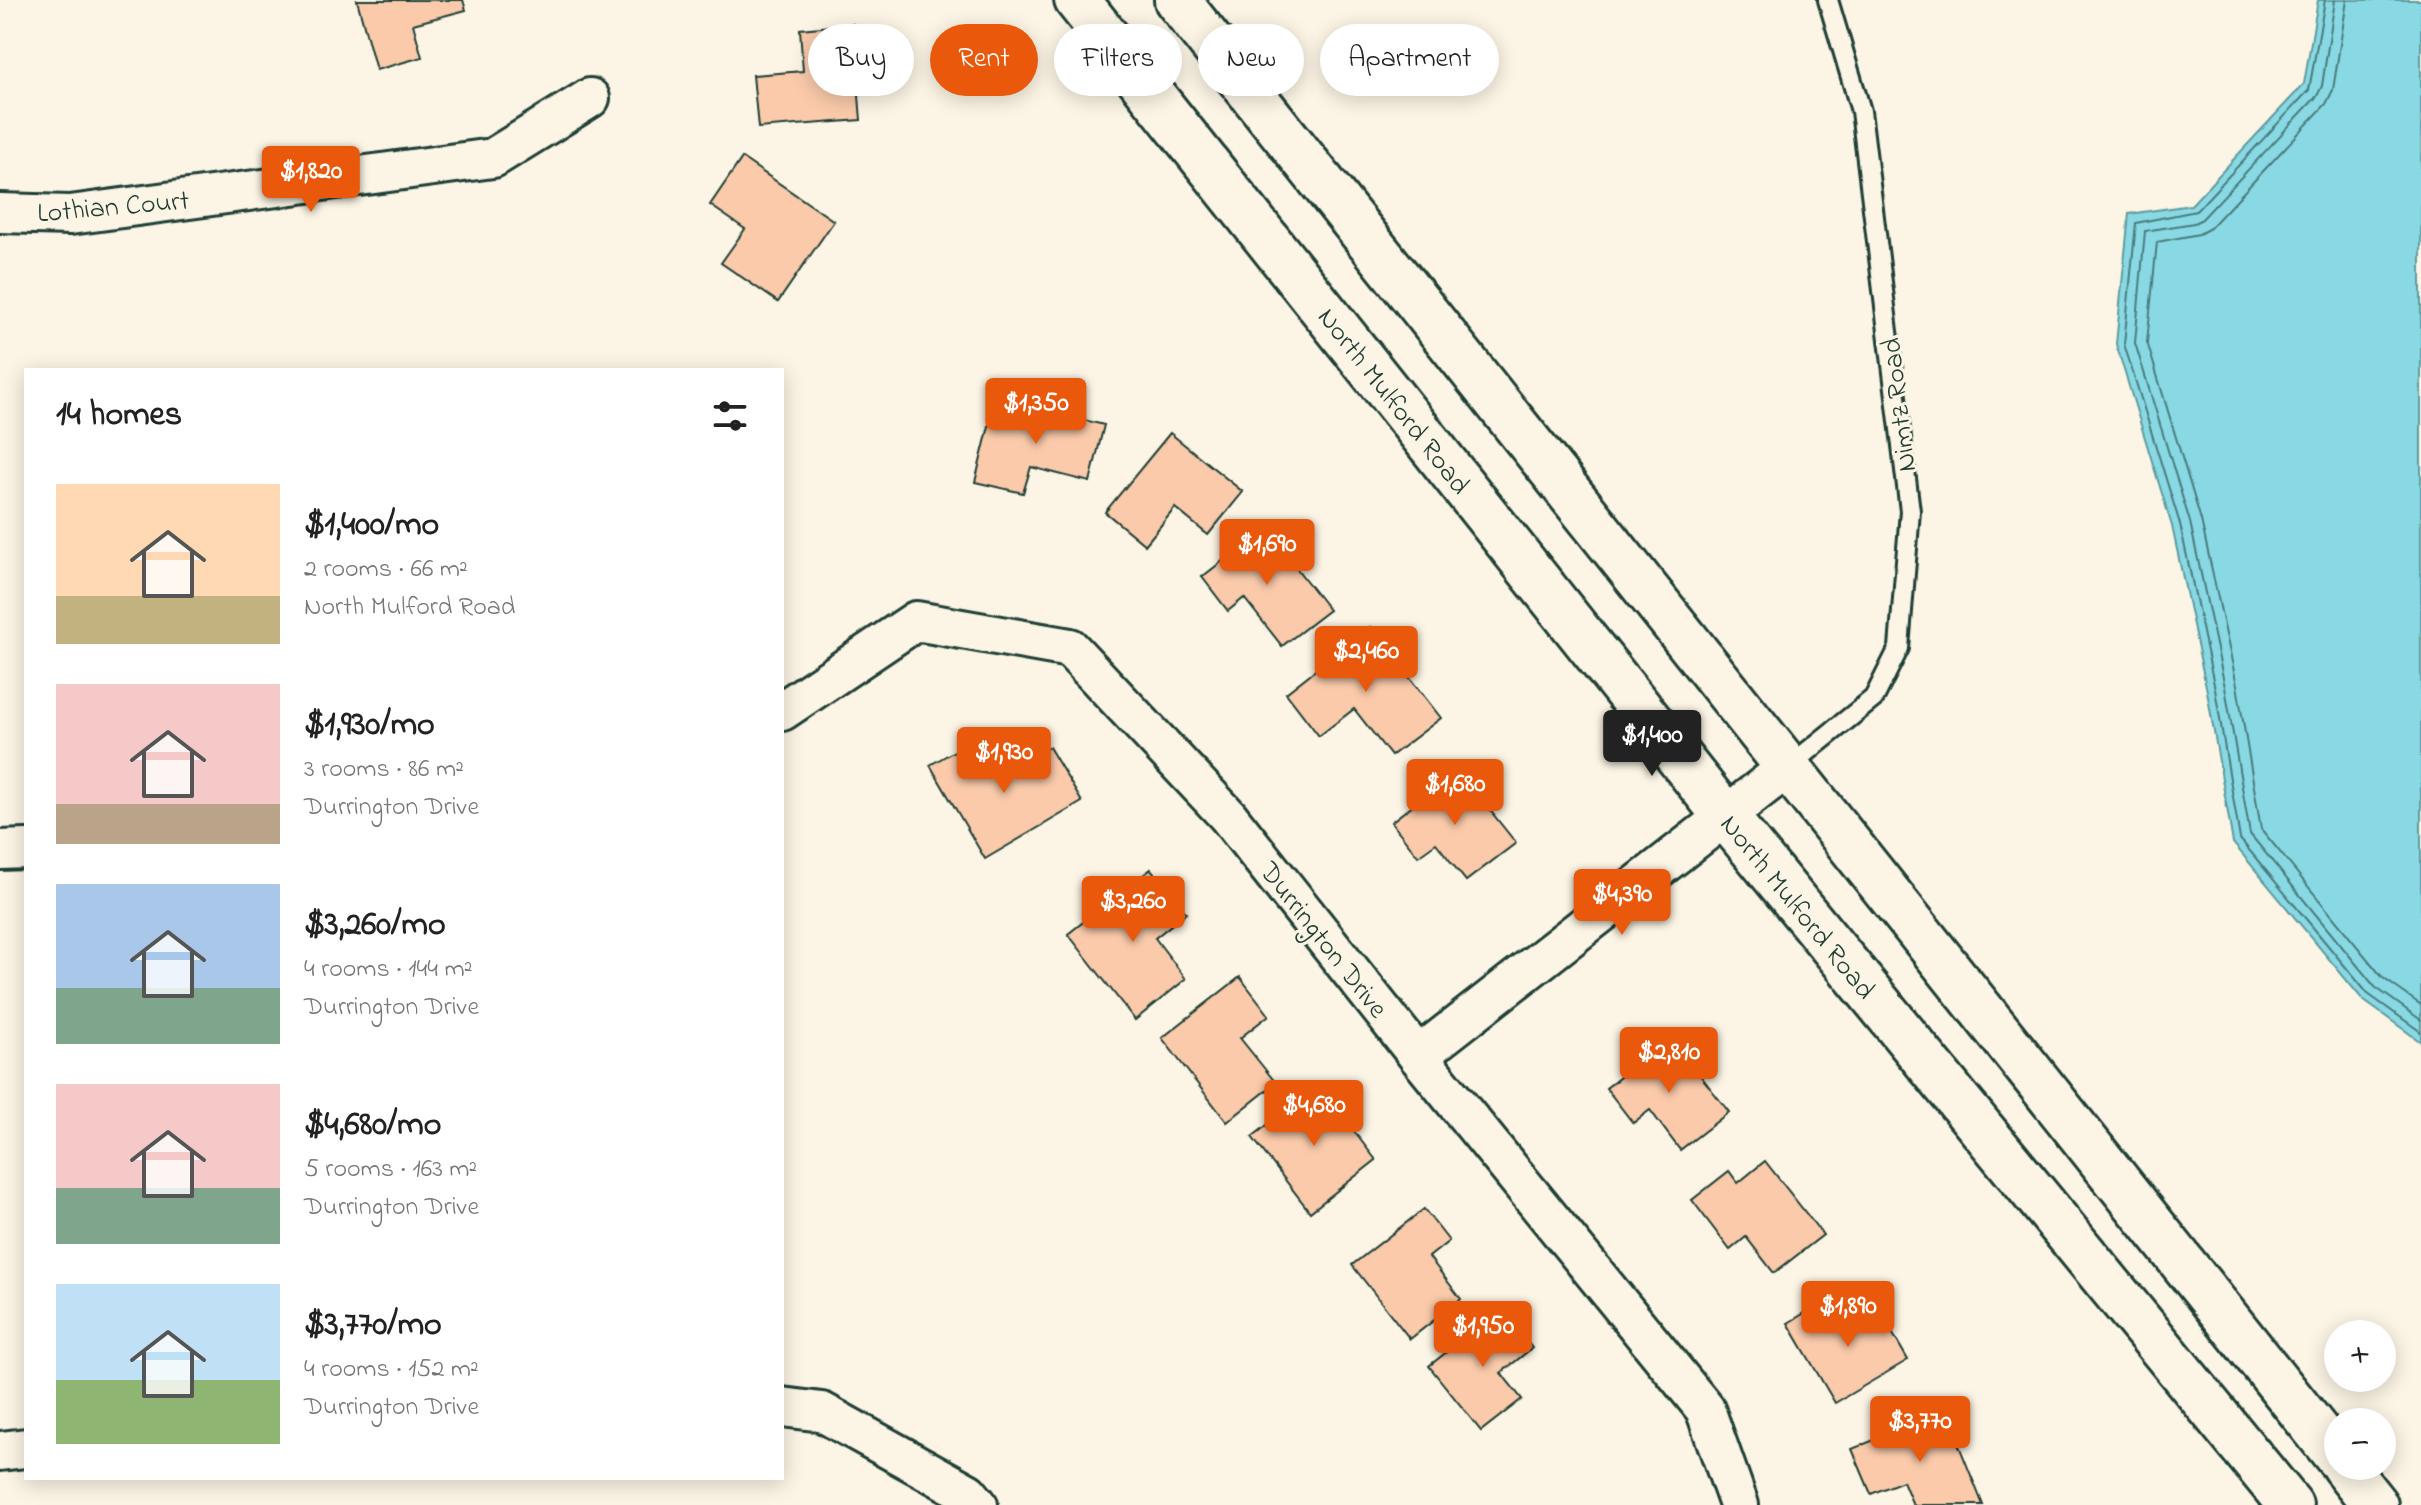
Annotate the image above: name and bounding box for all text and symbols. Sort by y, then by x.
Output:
chip: Buy [808,24,914,96]
chip: Rent [930,24,1038,96]
chip: Filters [1054,24,1182,96]
chip: New [1198,24,1304,96]
chip: Apartment [1320,24,1499,96]
pin: $1,820 [246,146,376,214]
text: $1,820 [280,153,342,191]
street label: Lothian Court [36,181,191,236]
street label: North Mulford Road [1306,300,1479,505]
street label: Nimtz Road [1872,335,1929,474]
pin: $1,350 [971,378,1101,446]
text: $1,350 [1003,385,1069,423]
text: 14 homes [56,391,182,441]
icon: filters [708,394,752,438]
text: $1,400/mo [304,501,439,551]
icon: home [120,516,216,612]
pin: $1,690 [1202,519,1332,587]
text: $1,690 [1238,526,1296,564]
text: 2 rooms · 66 m² [304,551,468,589]
text: North Mulford Road [304,589,515,627]
pin: $2,460 [1301,626,1431,694]
text: $2,460 [1333,633,1399,671]
text: $1,930/mo [304,701,435,751]
pin: $1,400 [1587,710,1717,778]
icon: home [120,716,216,812]
text: $1,400 [1621,717,1683,755]
pin: $1,930 [939,727,1069,795]
text: $1,930 [975,734,1033,772]
text: 3 rooms · 86 m² [304,751,464,789]
pin: $1,680 [1390,759,1520,827]
text: $1,680 [1425,766,1485,804]
text: Durrington Drive [304,789,479,827]
street label: North Mulford Road [1709,807,1884,1010]
street label: Durrington Drive [1247,853,1397,1028]
pin: $4,390 [1557,869,1687,937]
pin: $3,260 [1068,876,1198,944]
text: $4,390 [1592,876,1652,914]
text: $3,260 [1100,883,1166,921]
text: $3,260/mo [304,901,446,951]
icon: home [120,916,216,1012]
text: 4 rooms · 144 m² [304,951,472,989]
text: Durrington Drive [304,989,479,1027]
pin: $2,810 [1604,1027,1734,1095]
text: $2,810 [1638,1034,1700,1072]
pin: $4,680 [1249,1080,1379,1148]
text: $4,680 [1282,1087,1346,1125]
text: $4,680/mo [304,1101,441,1151]
icon: home [120,1116,216,1212]
text: 5 rooms · 163 m² [304,1151,477,1189]
text: Durrington Drive [304,1189,479,1227]
pin: $1,890 [1783,1281,1913,1349]
text: $1,890 [1819,1288,1877,1326]
text: $3,770/mo [304,1301,442,1351]
pin: $1,950 [1418,1301,1548,1369]
text: $1,950 [1452,1308,1514,1346]
icon: home [120,1316,216,1412]
map controls [2324,1320,2396,1480]
button: + [2324,1320,2396,1392]
text: 4 rooms · 152 m² [304,1351,479,1389]
text: Durrington Drive [304,1389,479,1427]
pin: $3,770 [1855,1396,1985,1464]
text: $3,770 [1888,1403,1952,1441]
button: − [2324,1408,2396,1480]

